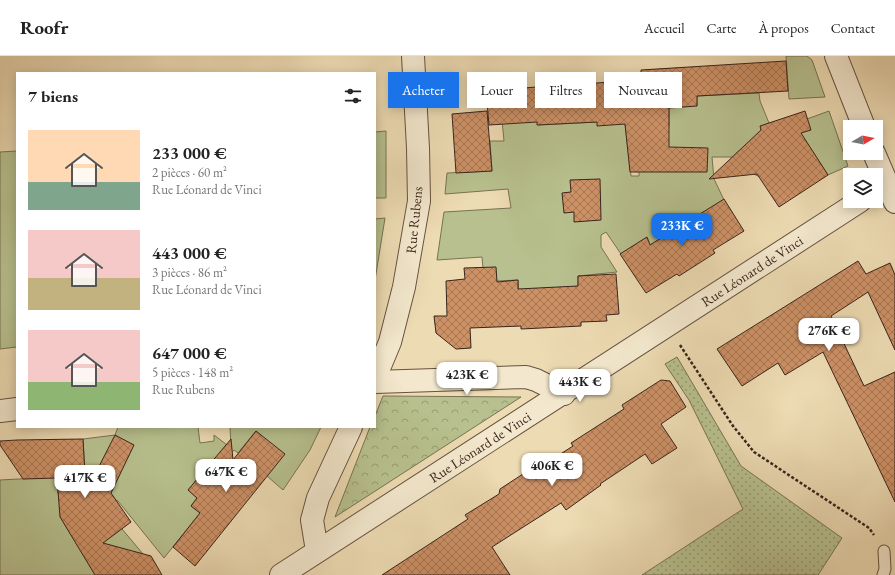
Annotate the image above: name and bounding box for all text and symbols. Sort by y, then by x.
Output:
text: Roofr [20,15,68,40]
text: Accueil [644,19,685,37]
text: Carte [707,19,737,37]
text: À propos [759,19,809,37]
text: Contact [831,19,875,37]
chip: Acheter [388,72,459,108]
chip: Louer [467,72,527,108]
chip: Filtres [535,72,596,108]
chip: Nouveau [604,72,682,108]
text: 7 biens [28,85,78,107]
icon: filters [342,85,364,107]
north arrow [843,120,883,160]
map controls [843,120,883,208]
text: 233 000 € [152,142,227,164]
icon: home [60,146,108,194]
text: 2 pièces · 60 m² [152,164,227,181]
button: layers [843,168,883,208]
text: Rue Léonard de Vinci [152,181,262,198]
street label: Rue Rubens [402,185,427,255]
pin: 233K € [649,213,715,247]
text: 233K € [660,217,704,234]
street label: Rue Léonard de Vinci [698,231,807,311]
text: 443 000 € [152,242,227,264]
icon: home [60,246,108,294]
text: 3 pièces · 86 m² [152,264,227,281]
text: Rue Léonard de Vinci [152,281,262,298]
pin: 276K € [796,318,862,352]
text: 276K € [807,322,851,339]
text: 647 000 € [152,342,227,364]
icon: home [60,346,108,394]
pin: 423K € [434,362,500,396]
text: 5 pièces · 148 m² [152,364,233,381]
text: 423K € [445,366,489,383]
pin: 443K € [547,369,613,403]
text: 443K € [558,373,602,390]
text: Rue Rubens [152,381,215,398]
street label: Rue Léonard de Vinci [426,407,535,487]
pin: 406K € [519,453,585,487]
text: 406K € [530,457,574,474]
pin: 647K € [193,459,259,493]
text: 647K € [204,463,248,480]
pin: 417K € [52,465,118,499]
text: 417K € [63,469,107,486]

